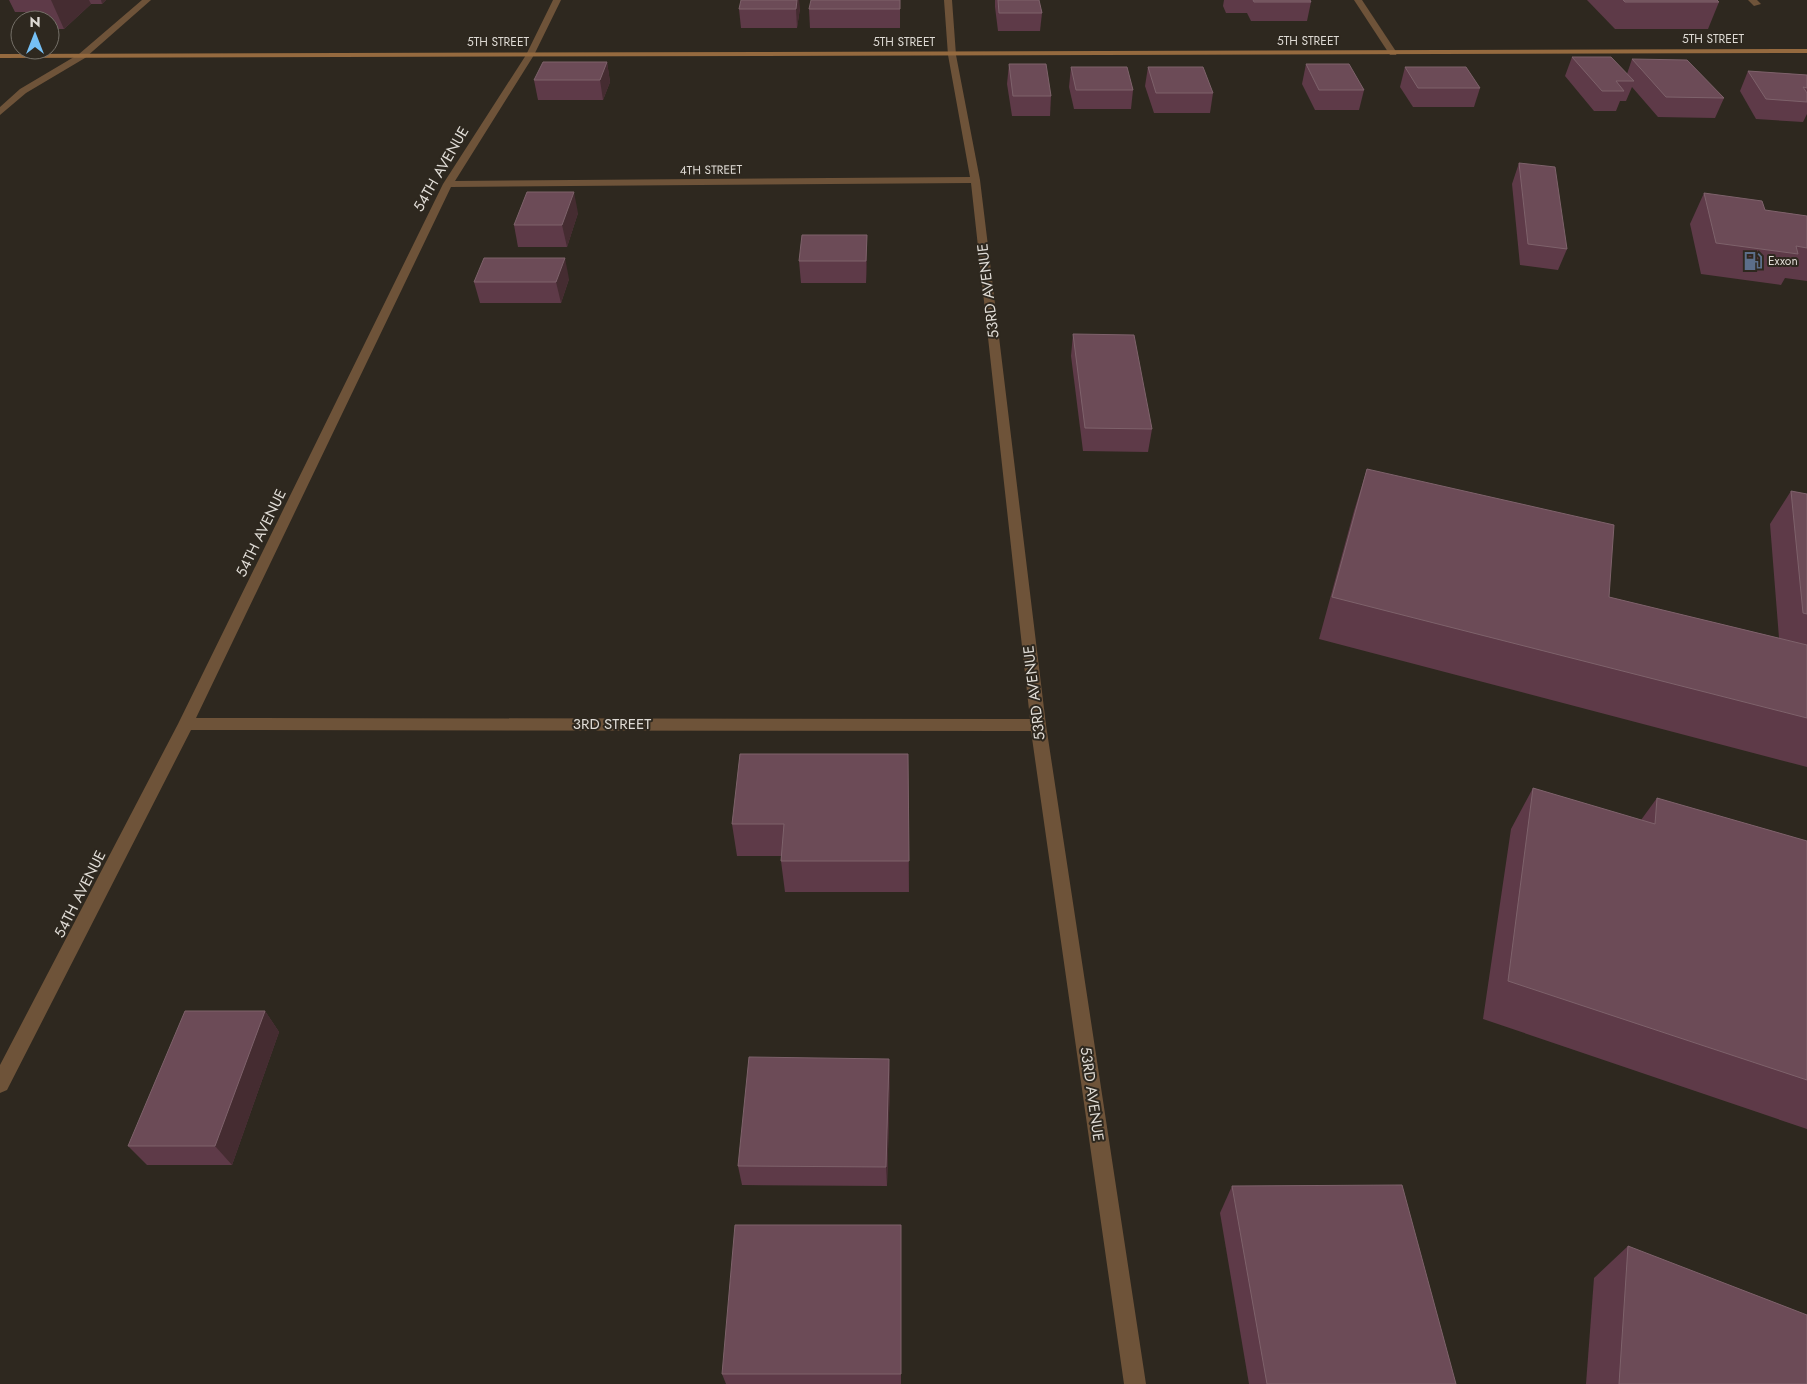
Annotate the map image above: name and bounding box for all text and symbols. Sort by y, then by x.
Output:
north arrow [10,10,60,60]
text: N [29,12,41,32]
street label: 5TH STREET [1682,30,1745,48]
street label: 5TH STREET [1277,32,1340,50]
street label: 5TH STREET [467,33,530,51]
street label: 5TH STREET [873,33,936,51]
street label: 54TH AVENUE [408,122,474,216]
street label: 4TH STREET [680,160,743,180]
street label: 53RD AVENUE [971,242,1005,340]
fuel station icon: Exxon [1742,250,1764,272]
place label: Exxon [1768,252,1798,270]
street label: 54TH AVENUE [230,485,292,581]
street label: 53RD AVENUE [1017,644,1051,742]
street label: 3RD STREET [573,713,651,735]
street label: 54TH AVENUE [49,847,111,941]
street label: 53RD AVENUE [1074,1045,1110,1143]

